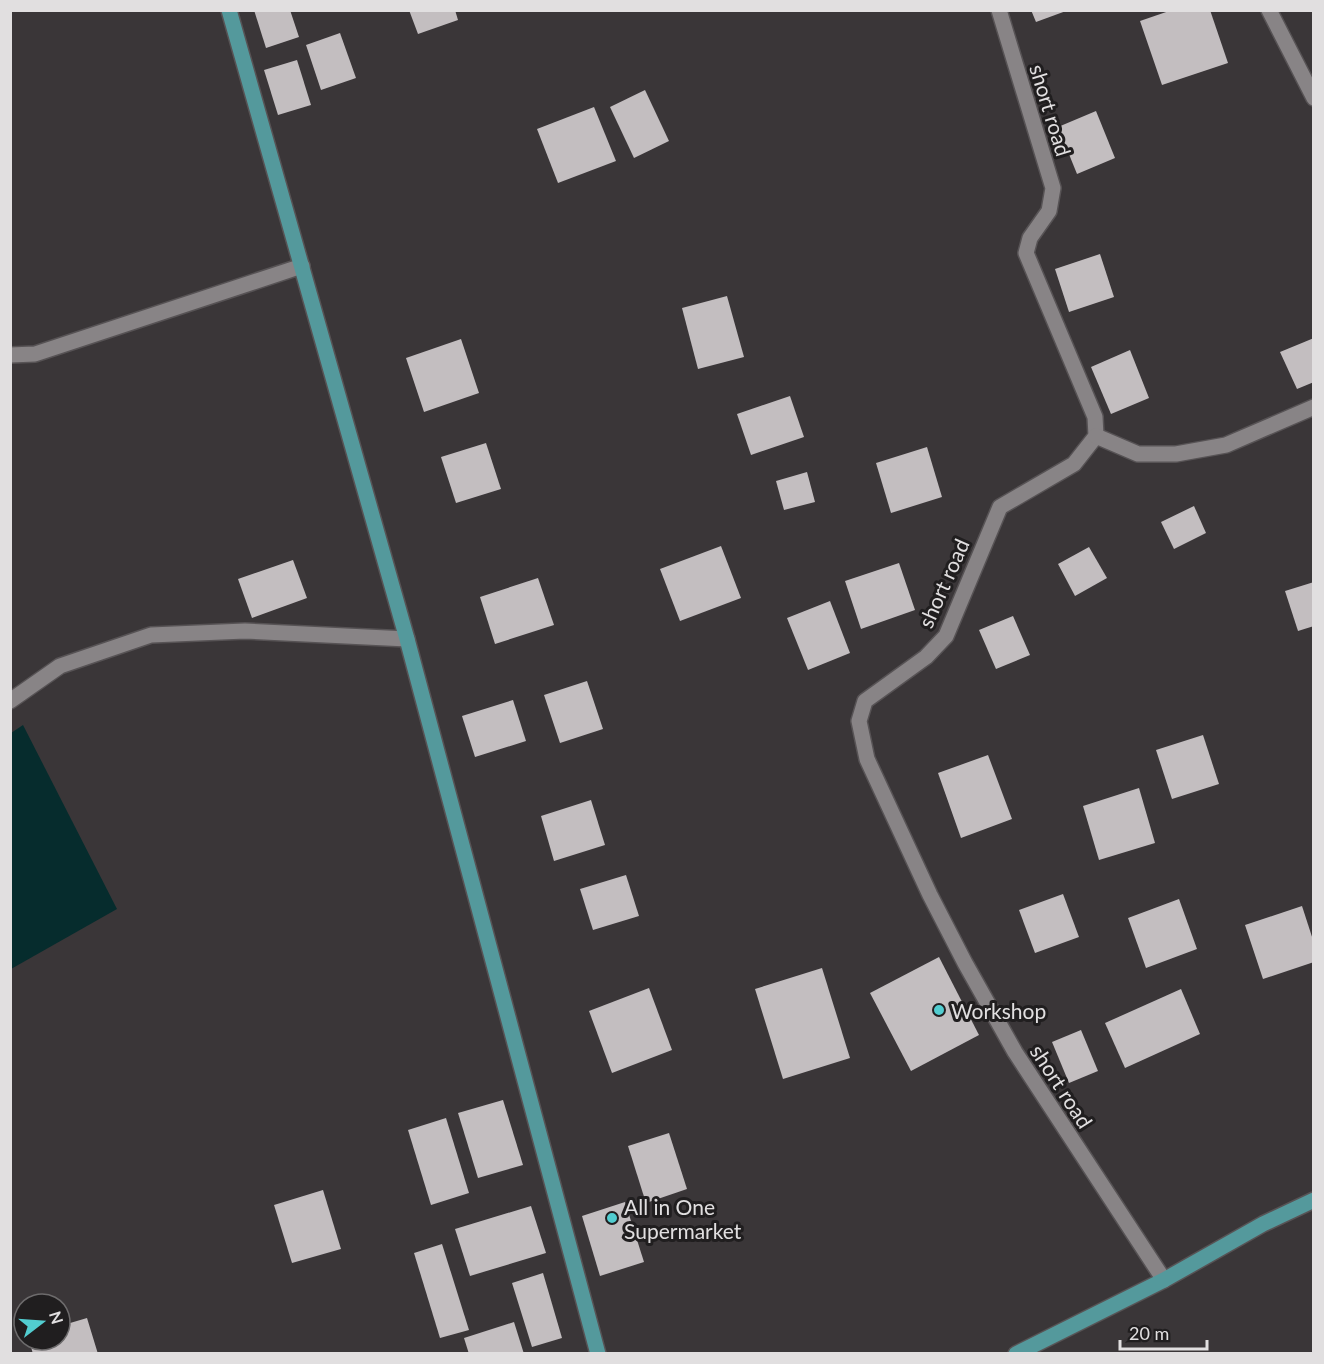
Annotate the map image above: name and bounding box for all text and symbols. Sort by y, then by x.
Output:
street label: short road [1025,61,1077,159]
street label: short road [912,535,974,631]
place label: Workshop [951,998,1046,1023]
marker: Workshop [932,1003,946,1017]
street label: short road [1026,1040,1098,1132]
place label: All in One Supermarket [624,1194,742,1243]
marker: All in One Supermarket [605,1211,619,1225]
north arrow [12,1292,72,1352]
text: N [46,1309,68,1326]
scale bar [1120,1313,1207,1351]
text: 20 m [1129,1322,1169,1344]

